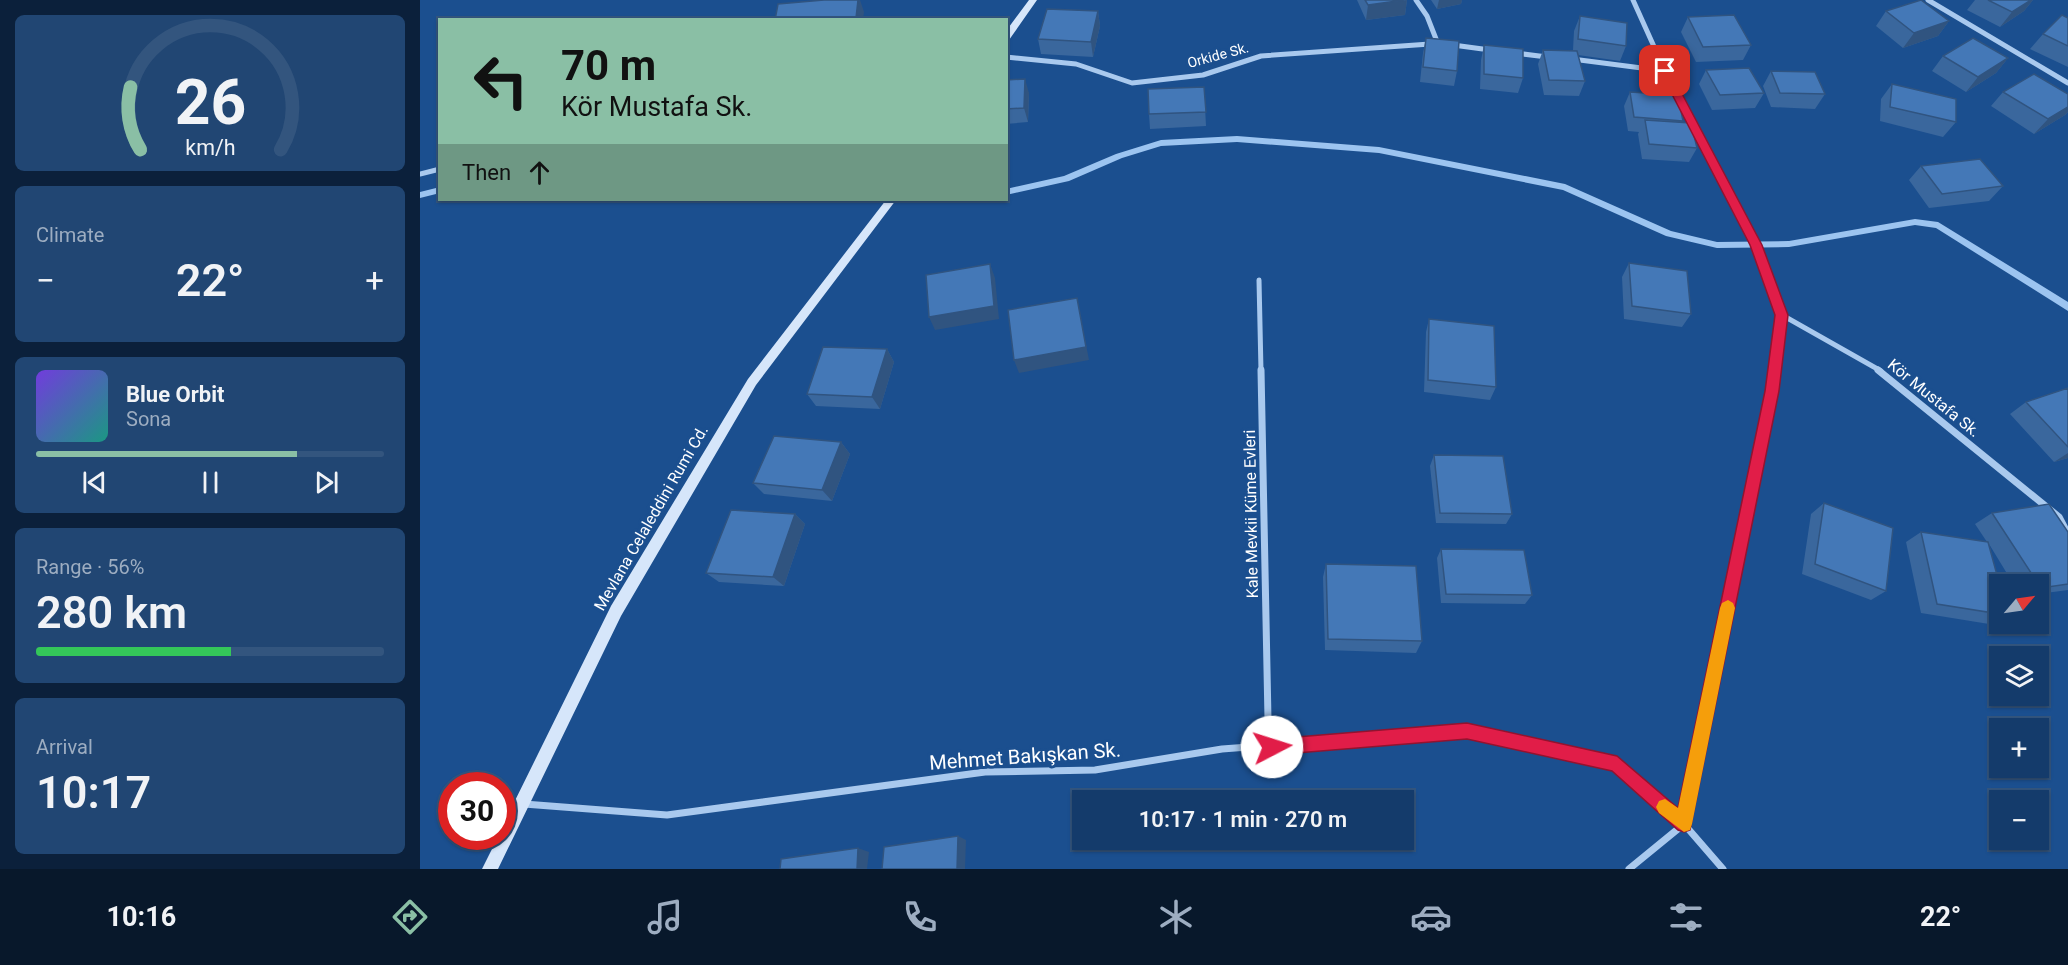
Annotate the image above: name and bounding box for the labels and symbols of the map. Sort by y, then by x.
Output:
street label: Orkide Sk. [1186,39,1250,71]
pin [1639,45,1690,96]
street label: Kör Mustafa Sk. [1884,355,1984,441]
street label: Mevlana Celaleddini Rumi Cd. [590,422,712,614]
street label: Kale Mevkii Küme Evleri [1240,430,1262,598]
north arrow [1989,574,2049,634]
position arrow [1240,715,1304,779]
street label: Mehmet Bakışkan Sk. [928,737,1122,775]
speed limit sign: 30 [438,772,516,850]

